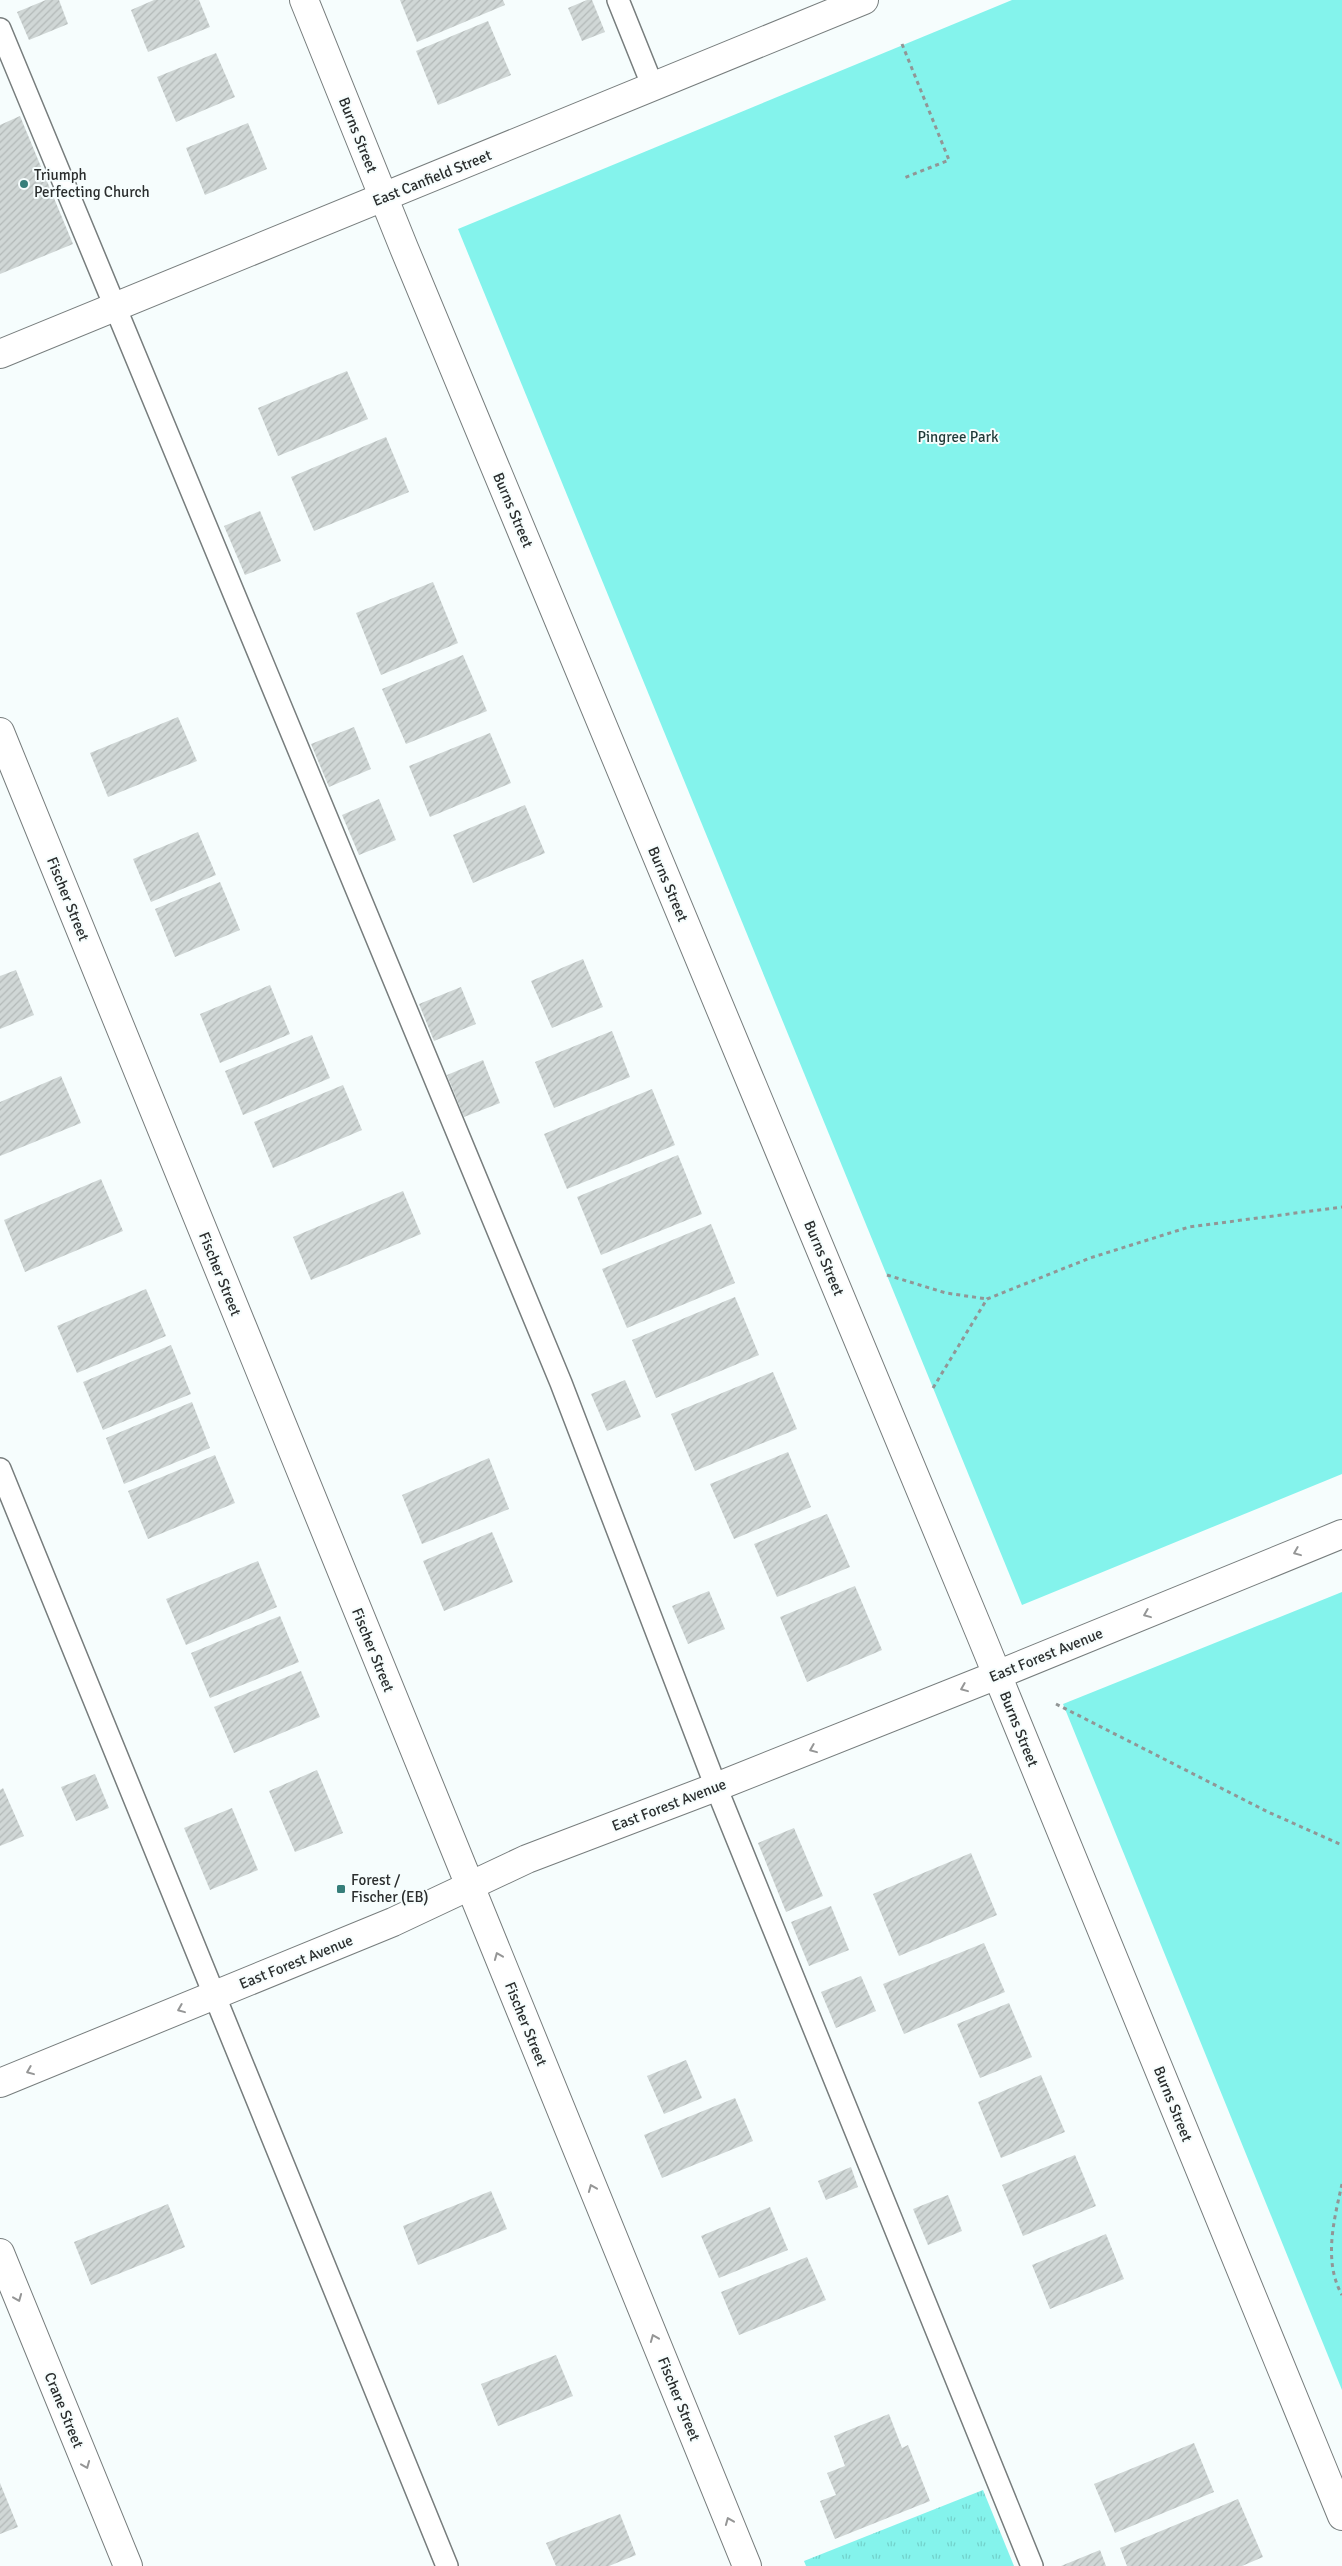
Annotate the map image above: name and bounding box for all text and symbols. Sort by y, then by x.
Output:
street label: Burns Street [335,95,381,175]
street label: East Canfield Street [370,146,494,210]
place label: Triumph Perfecting Church [34,166,150,201]
marker: Triumph Perfecting Church [18,178,30,190]
park label: Pingree Park [917,428,999,446]
street label: Burns Street [489,470,537,550]
street label: Burns Street [644,844,692,924]
street label: Fischer Street [43,854,93,944]
street label: Burns Street [800,1218,848,1298]
street label: Fischer Street [195,1229,245,1319]
one-way arrow [1293,1546,1302,1556]
street label: Fischer Street [348,1605,398,1695]
one-way arrow [1143,1608,1151,1618]
street label: East Forest Avenue [986,1624,1106,1686]
one-way arrow [960,1682,969,1693]
street label: Burns Street [996,1689,1042,1769]
one-way arrow [809,1742,818,1753]
street label: East Forest Avenue [609,1775,729,1835]
place label: Forest / Fischer (EB) [351,1871,429,1906]
marker: Forest / Fischer (EB) [335,1883,347,1895]
street label: East Forest Avenue [236,1931,356,1993]
one-way arrow [493,1952,504,1961]
street label: Fischer Street [501,1979,551,2069]
one-way arrow [177,2003,186,2014]
street label: Burns Street [1150,2064,1196,2144]
one-way arrow [27,2065,35,2075]
one-way arrow [588,2184,599,2193]
one-way arrow [13,2294,23,2302]
one-way arrow [650,2334,660,2343]
street label: Fischer Street [654,2354,704,2444]
street label: Crane Street [41,2369,87,2451]
one-way arrow [80,2460,91,2469]
one-way arrow [725,2517,735,2526]

